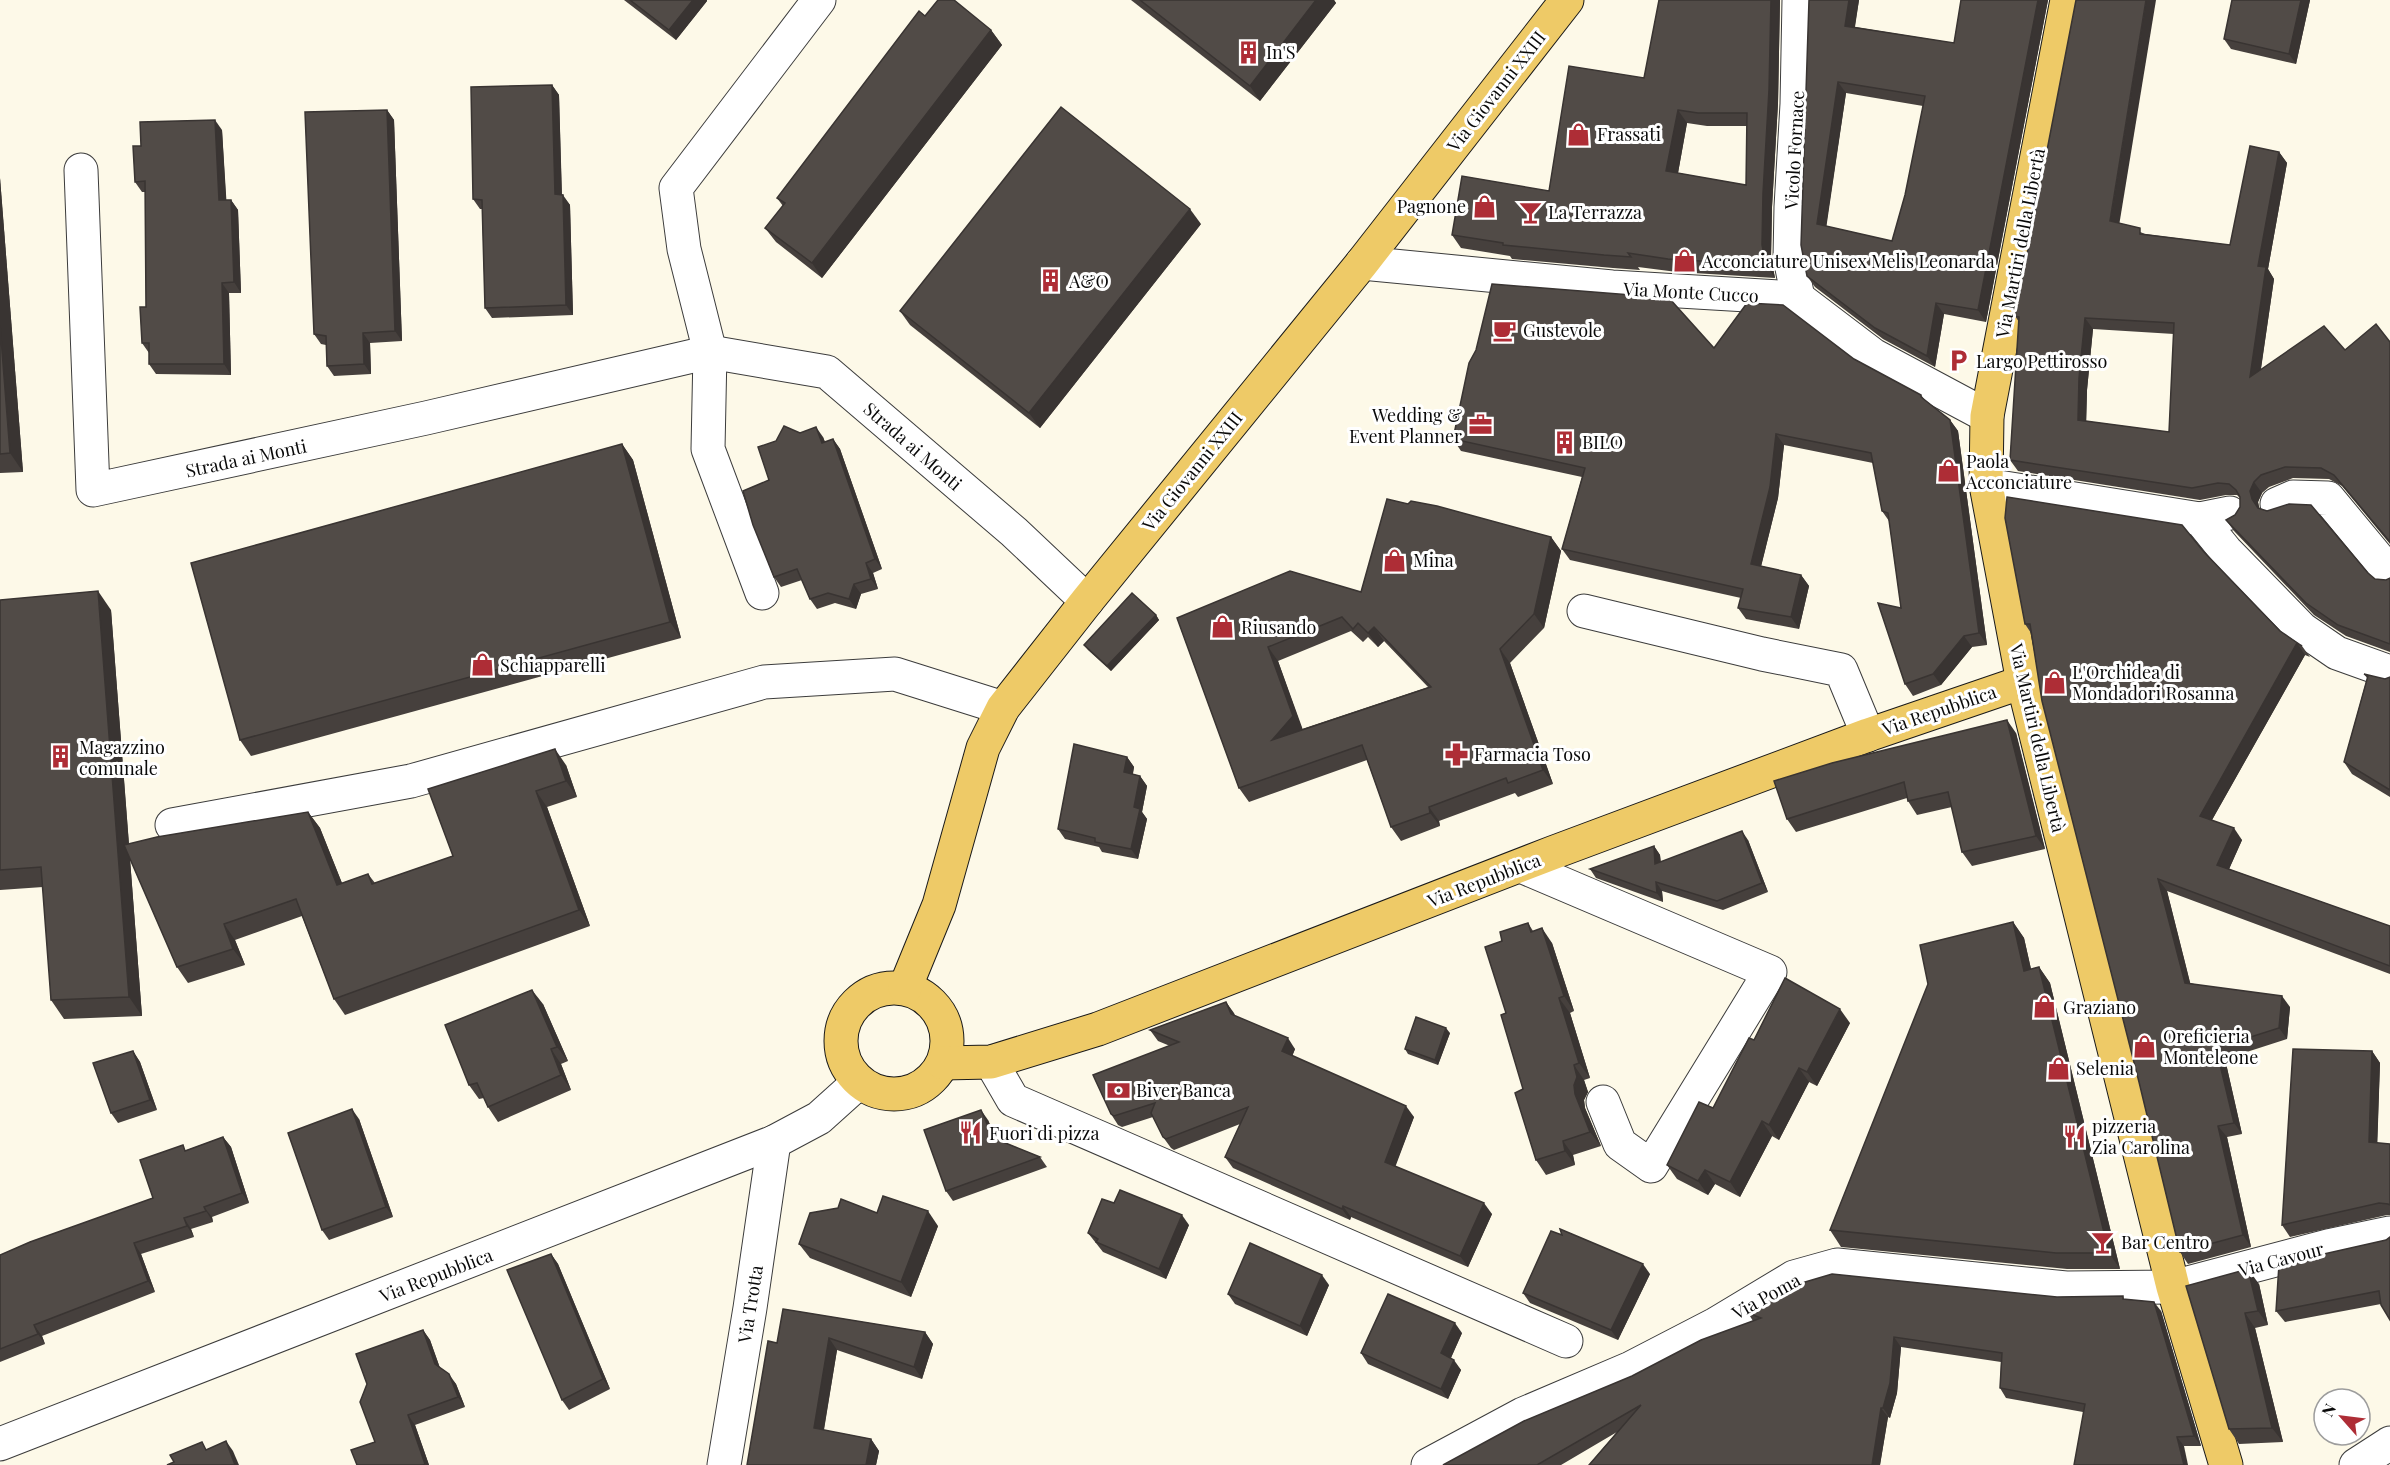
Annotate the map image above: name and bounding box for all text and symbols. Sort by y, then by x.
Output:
street label: Via Giovanni XXIII [1441,26,1551,157]
building icon: In'S [1235,39,1261,65]
place label: In'S [1266,40,1296,64]
street label: Vicolo Fornace [1779,90,1809,211]
shop icon: Frassati [1566,121,1592,147]
place label: Frassati [1597,122,1661,146]
street label: Via Martiri della Libertà [1990,146,2050,341]
shop icon: Pagnone [1471,193,1497,219]
place label: Pagnone [1397,194,1466,218]
bar icon: La Terrazza [1517,199,1543,225]
place label: La Terrazza [1548,200,1642,224]
shop icon: Acconciature Unisex Melis Leonarda [1671,248,1697,274]
place label: Acconciature Unisex Melis Leonarda [1701,249,1995,273]
building icon: A&O [1038,268,1064,294]
place label: A&O [1068,269,1109,293]
street label: Via Monte Cucco [1622,276,1759,308]
cafe icon: Gustevole [1492,317,1518,343]
place label: Gustevole [1523,318,1602,342]
parking icon: Largo Pettirosso [1945,348,1971,374]
place label: Largo Pettirosso [1976,349,2108,373]
street label: Strada ai Monti [859,397,967,495]
place label: Wedding & Event Planner [1349,403,1462,448]
street label: Via Giovanni XXIII [1136,406,1248,536]
office icon: Wedding & Event Planner [1467,412,1493,438]
building icon: BILO [1551,429,1577,455]
place label: BILO [1582,430,1623,454]
street label: Strada ai Monti [183,433,309,483]
place label: Paola Acconciature [1965,449,2072,494]
shop icon: Paola Acconciature [1935,458,1961,484]
shop icon: Mina [1382,547,1408,573]
place label: Mina [1413,548,1454,572]
shop icon: Riusando [1210,614,1236,640]
place label: Riusando [1241,615,1317,639]
street label: Via Martiri della Libertà [2004,640,2071,835]
shop icon: Schiapparelli [469,652,495,678]
place label: Schiapparelli [500,653,606,677]
place label: L'Orchidea di Mondadori Rosanna [2072,660,2235,705]
shop icon: L'Orchidea di Mondadori Rosanna [2041,669,2067,695]
street label: Via Repubblica [1878,679,1999,741]
place label: Magazzino comunale [79,735,165,780]
pharmacy icon: Farmacia Toso [1443,741,1469,767]
place label: Farmacia Toso [1474,742,1591,766]
building icon: Magazzino comunale [48,744,74,770]
street label: Via Repubblica [1423,847,1544,913]
shop icon: Graziano [2032,994,2058,1020]
place label: Graziano [2063,995,2136,1019]
place label: Oreficieria Monteleone [2163,1024,2258,1069]
shop icon: Oreficieria Monteleone [2132,1033,2158,1059]
shop icon: Selenia [2045,1055,2071,1081]
place label: Selenia [2076,1056,2134,1080]
bank icon: Biver Banca [1105,1077,1131,1103]
place label: Biver Banca [1136,1078,1231,1102]
place label: pizzeria Zia Carolina [2092,1114,2190,1159]
restaurant icon: Fuori di pizza [958,1120,984,1146]
place label: Fuori di pizza [989,1121,1099,1145]
restaurant icon: pizzeria Zia Carolina [2061,1123,2087,1149]
bar icon: Bar Centro [2090,1229,2116,1255]
place label: Bar Centro [2121,1230,2210,1254]
street label: Via Cavour [2235,1236,2326,1282]
street label: Via Repubblica [375,1242,496,1308]
street label: Via Trotta [732,1263,768,1346]
street label: Via Poma [1727,1267,1804,1325]
north arrow [2312,1387,2372,1447]
text: N [2316,1399,2341,1420]

